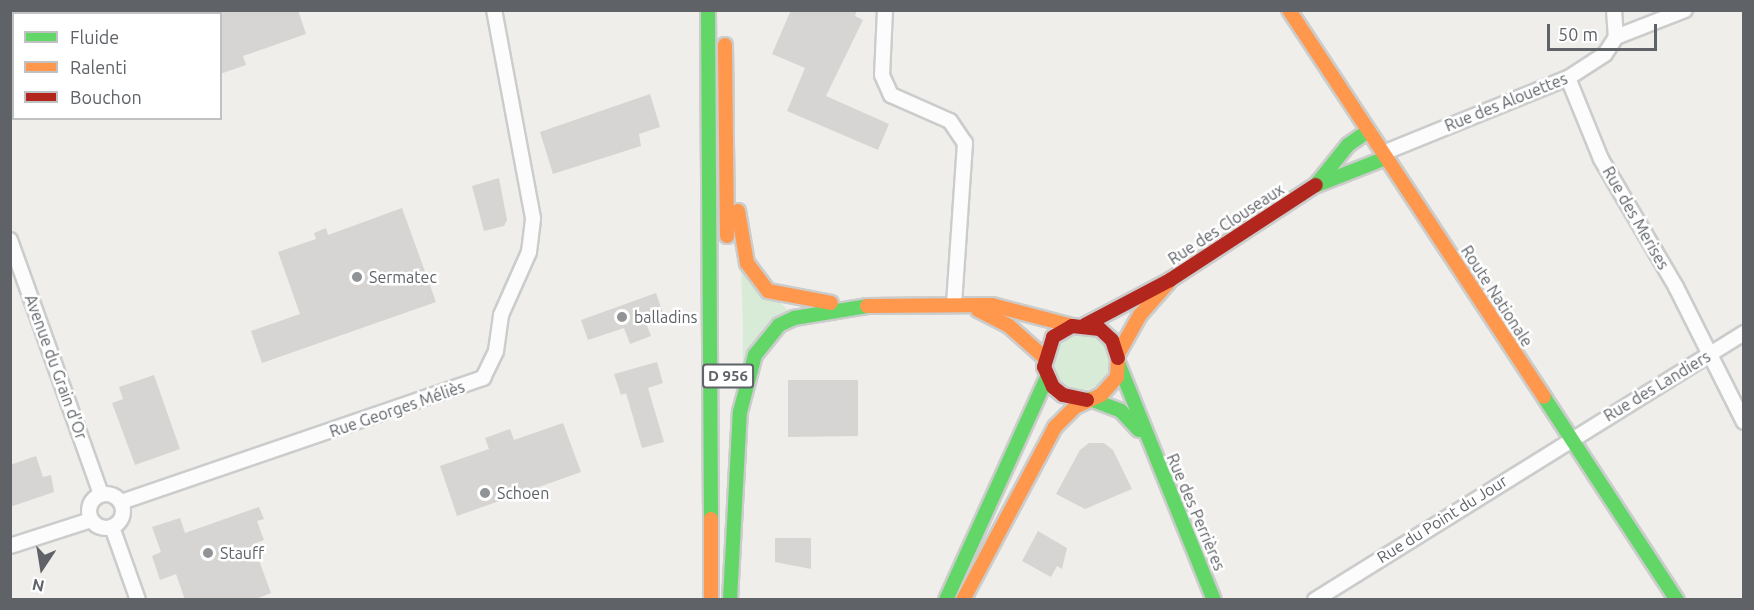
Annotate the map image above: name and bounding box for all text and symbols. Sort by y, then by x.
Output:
legend [12,12,222,120]
scale bar [1550,12,1660,50]
text: 50 m [1558,24,1598,44]
text: Fluide [70,27,119,47]
text: Ralenti [70,57,127,77]
street label: Rue des Alouettes [1442,69,1570,135]
text: Bouchon [70,87,142,107]
street label: Rue des Merises [1599,163,1673,273]
street label: Rue des Clouseaux [1165,179,1287,269]
street label: Route Nationale [1457,242,1537,350]
place label: Sermatec [369,267,437,287]
marker: Sermatec [350,270,364,284]
street label: Avenue du Grain d'Or [21,292,91,442]
place label: balladins [634,307,698,327]
marker: balladins [615,310,629,324]
street label: Rue des Landiers [1600,347,1714,425]
road number: D 956 [701,364,755,388]
street label: Rue Georges Méliès [327,377,467,441]
street label: Rue des Perrières [1163,451,1229,573]
street label: Rue du Point du Jour [1373,471,1511,567]
place label: Schoen [497,483,549,503]
marker: Schoen [478,486,492,500]
north arrow [12,538,72,598]
place label: Stauff [220,543,264,563]
marker: Stauff [201,546,215,560]
text: N [31,576,46,596]

